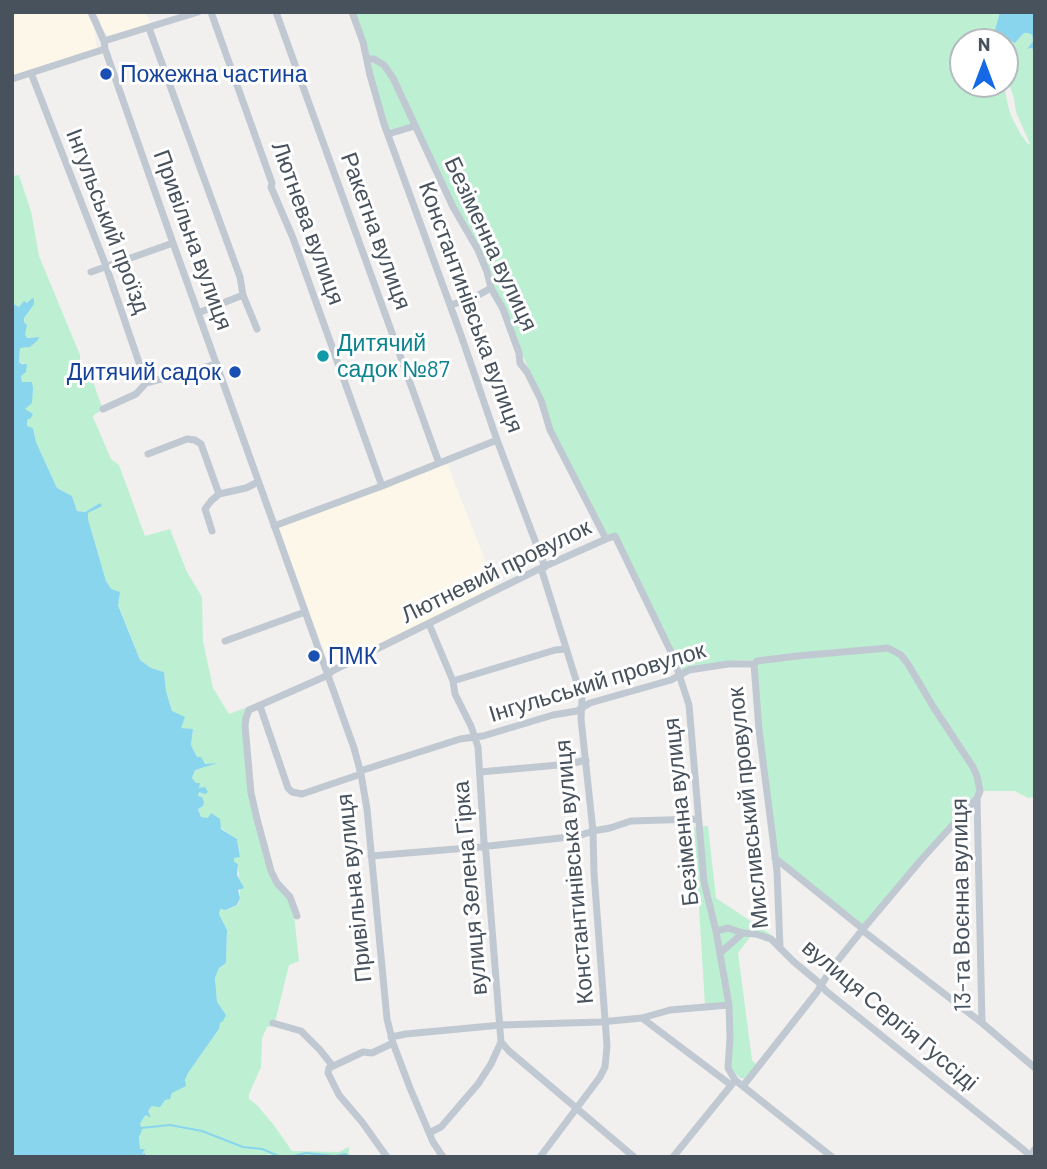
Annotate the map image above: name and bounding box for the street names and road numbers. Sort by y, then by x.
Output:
street label: Інгульський проїзд [60,125,156,317]
street label: Лютнева вулиця [266,138,350,308]
street label: Привільна вулиця [148,146,238,334]
street label: Ракетна вулиця [335,149,417,313]
street label: Безіменна вулиця [439,153,543,335]
street label: Константинівська вулиця [413,178,529,436]
street label: Лютневий провулок [397,513,595,629]
street label: Інгульський провулок [485,636,709,728]
street label: Мисливський провулок [722,686,774,930]
street label: Безіменна вулиця [657,717,705,907]
street label: Константинівська вулиця [549,739,599,1005]
street label: вулиця Зелена Гірка [447,780,493,996]
street label: Привільна вулиця [330,792,378,984]
street label: 13-та Воєнна вулиця [945,798,977,1012]
street label: вулиця Сергія Гуссіді [797,933,983,1097]

